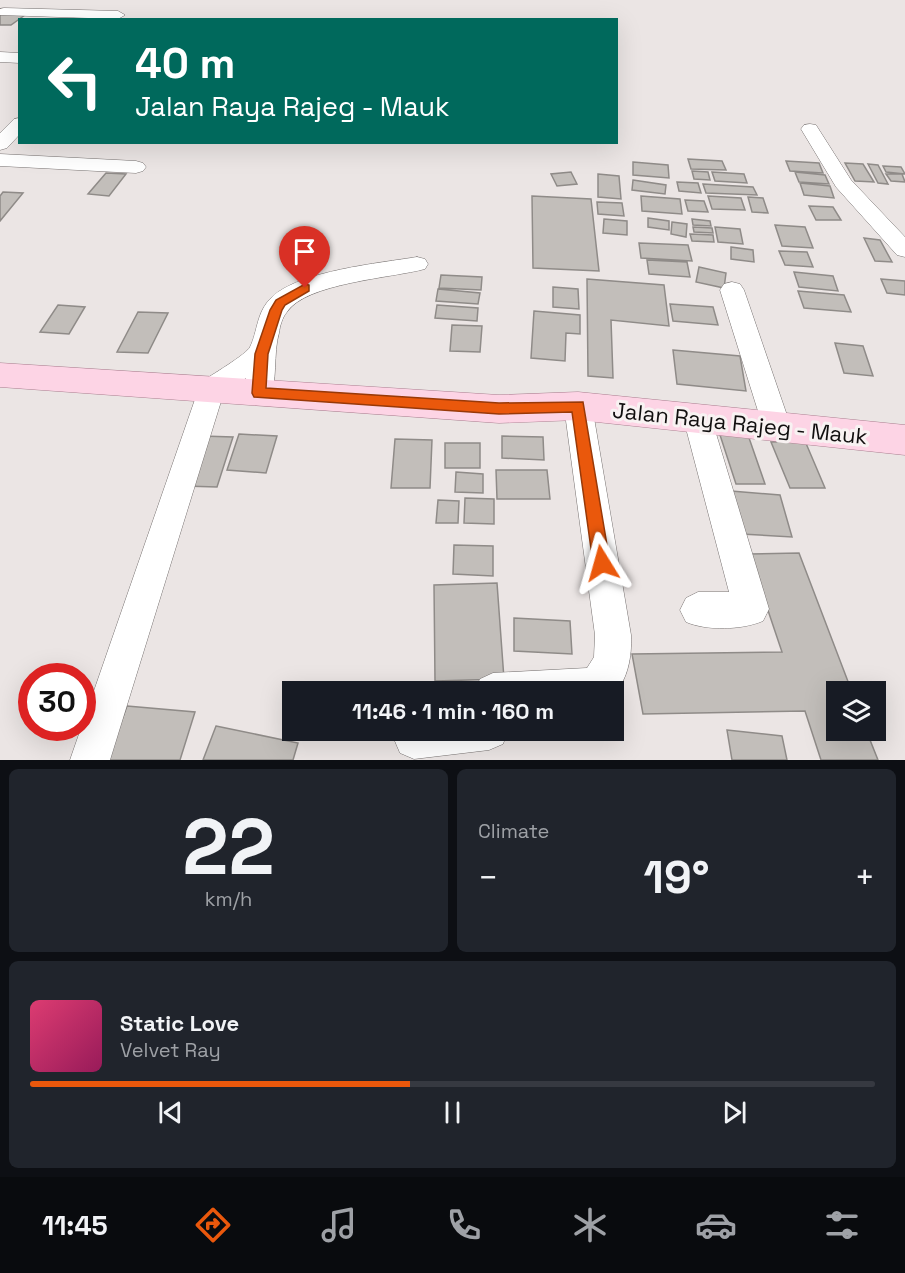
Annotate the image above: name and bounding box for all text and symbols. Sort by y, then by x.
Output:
text: 40 m [135,37,235,90]
icon: left [36,42,114,120]
text: Jalan Raya Rajeg - Mauk [135,89,449,124]
pin [279,226,330,288]
icon: arrive [288,235,321,268]
street label: Jalan Raya Rajeg - Mauk [611,396,869,450]
position arrow [570,531,634,595]
speed limit sign: 30 [18,663,96,741]
map controls [826,681,886,741]
button: layers [826,681,886,741]
text: 11:46 · 1 min · 160 m [352,697,554,725]
text: 22 [182,797,275,897]
text: Climate [478,818,549,844]
text: 19° [644,849,709,906]
text: − [478,857,498,899]
text: + [855,857,875,899]
text: km/h [205,886,252,912]
text: Static Love [120,1009,239,1037]
text: Velvet Ray [120,1037,221,1063]
icon: previous [154,1096,187,1129]
icon: pause [436,1096,469,1129]
icon: next [718,1096,751,1129]
icon: directions [192,1204,234,1246]
icon: music [318,1204,360,1246]
icon: phone [443,1204,485,1246]
icon: climate [569,1204,611,1246]
icon: car [695,1204,737,1246]
icon: filters [821,1204,863,1246]
text: 11:45 [42,1208,108,1243]

